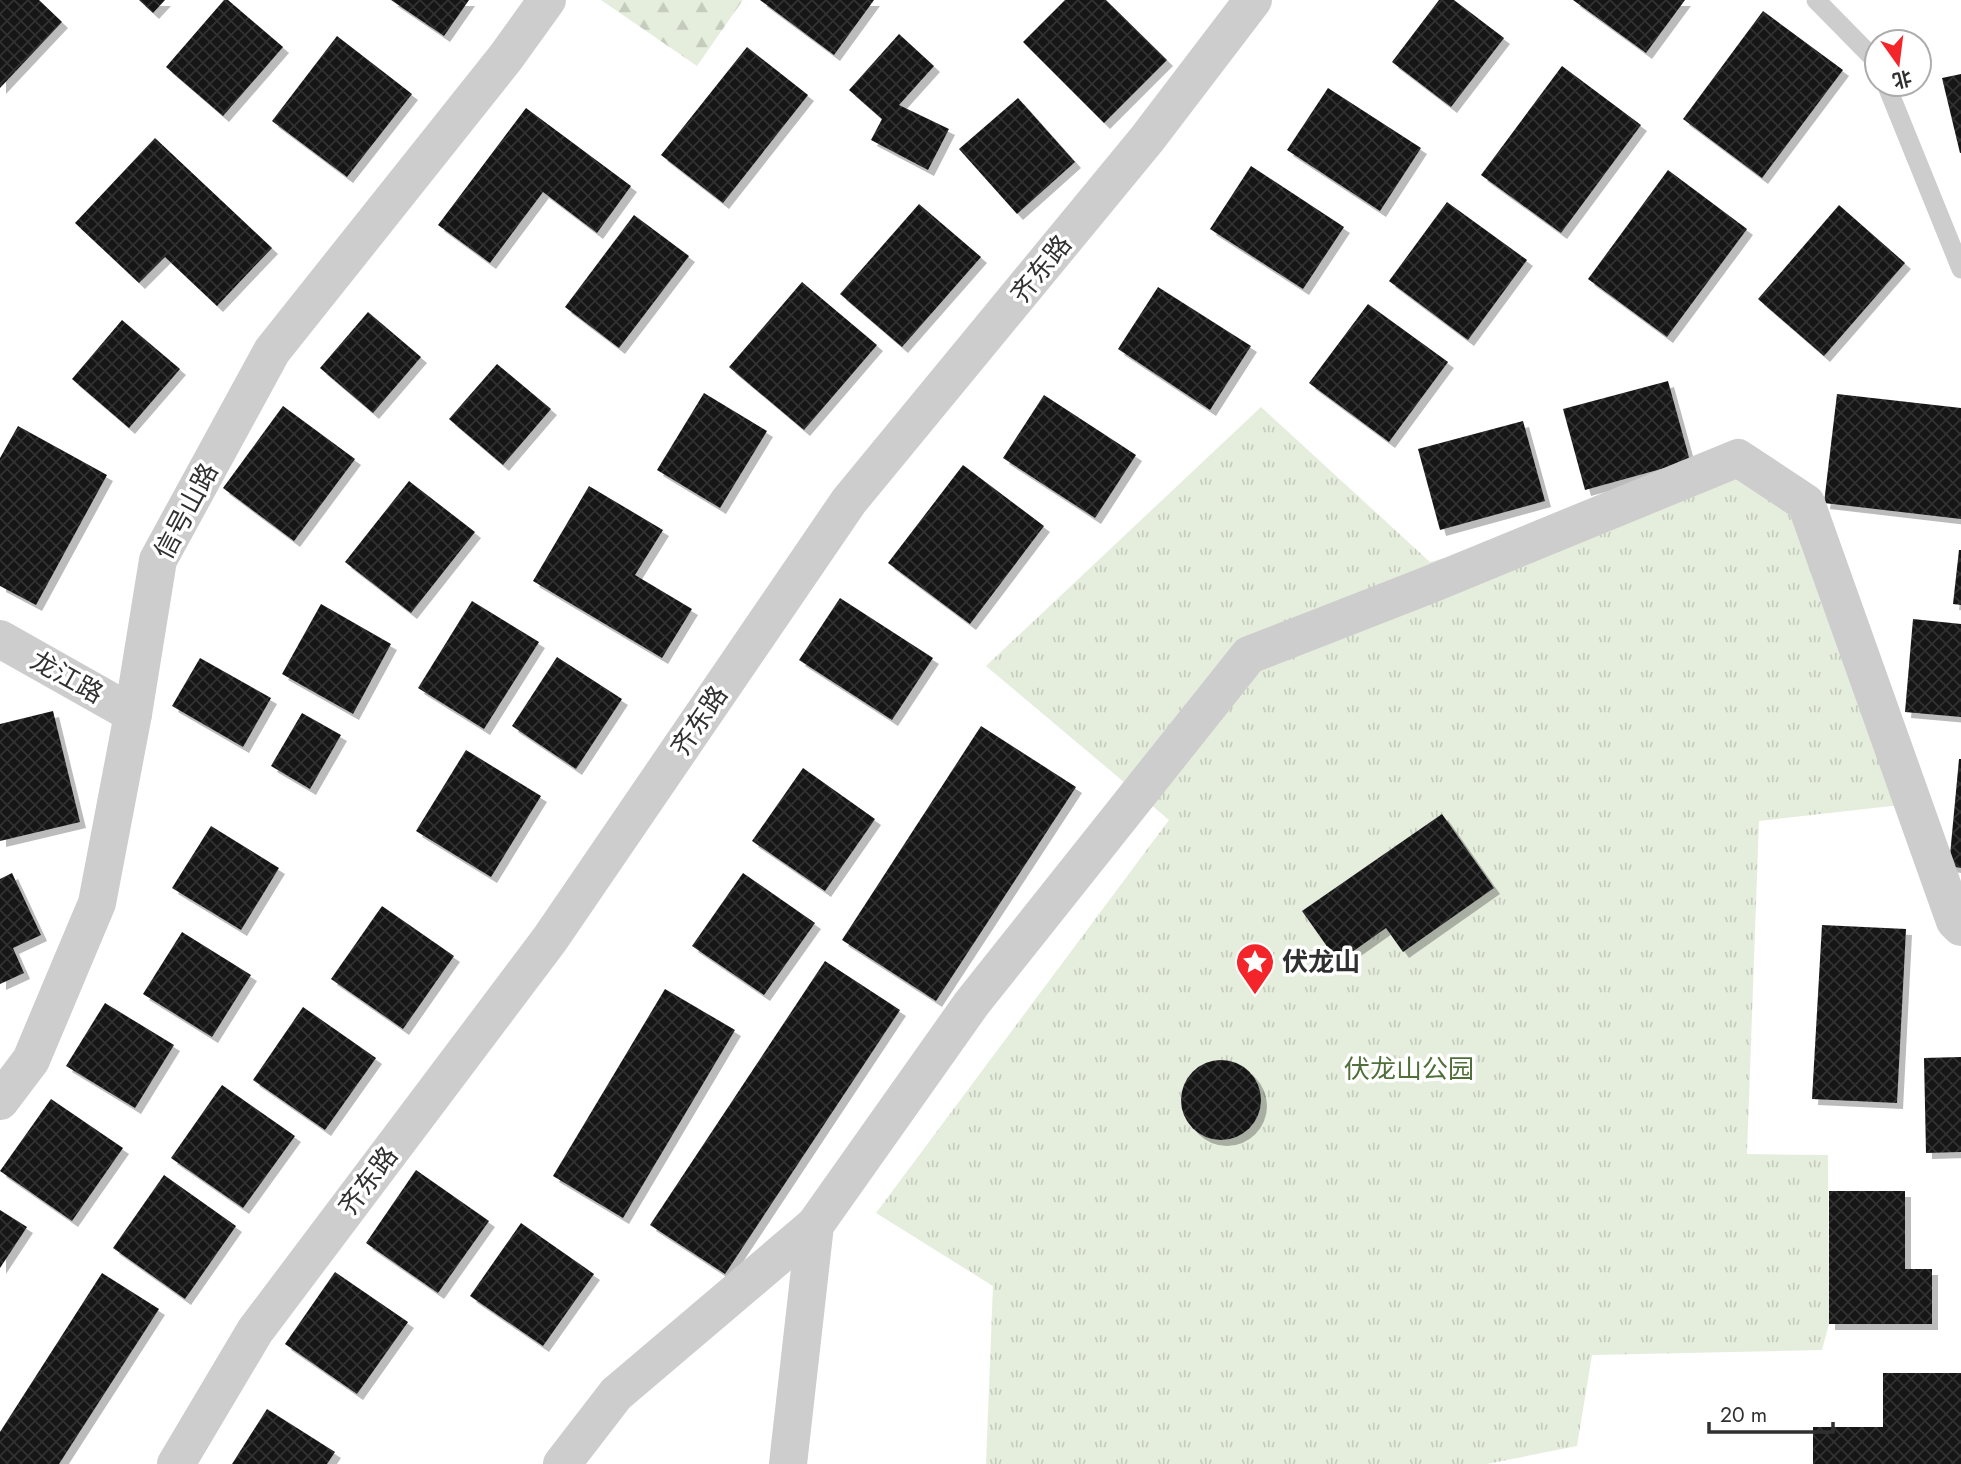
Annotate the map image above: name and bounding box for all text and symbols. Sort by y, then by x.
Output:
north arrow [1863,28,1933,98]
text: 北 [1890,64,1914,94]
street label: 齐东路 [1002,227,1080,311]
street label: 信号山路 [145,456,227,566]
street label: 龙江路 [24,641,110,713]
street label: 齐东路 [661,678,737,764]
place icon: 伏龙山 [1234,941,1276,996]
place label: 伏龙山 [1282,943,1360,981]
park label: 伏龙山公园 [1344,1050,1474,1088]
street label: 齐东路 [329,1138,407,1224]
scale bar [1709,1390,1833,1434]
text: 20 m [1720,1400,1767,1430]

